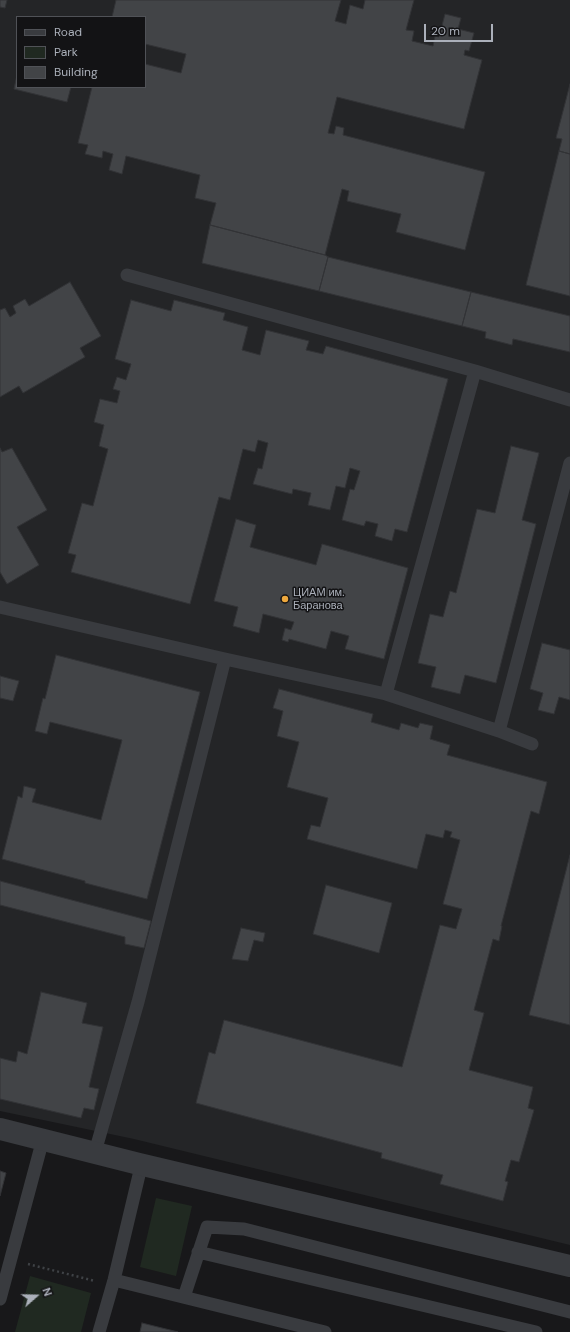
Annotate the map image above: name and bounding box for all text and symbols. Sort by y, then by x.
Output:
legend [16,16,146,88]
scale bar [426,16,495,42]
text: 20 m [431,23,460,39]
text: Road [54,24,82,40]
text: Park [54,44,78,60]
text: Building [54,64,98,80]
place label: ЦИАМ им. Баранова [293,586,344,612]
marker: ЦИАМ им. Баранова [280,594,290,604]
north arrow [16,1276,56,1316]
text: N [39,1286,55,1298]

